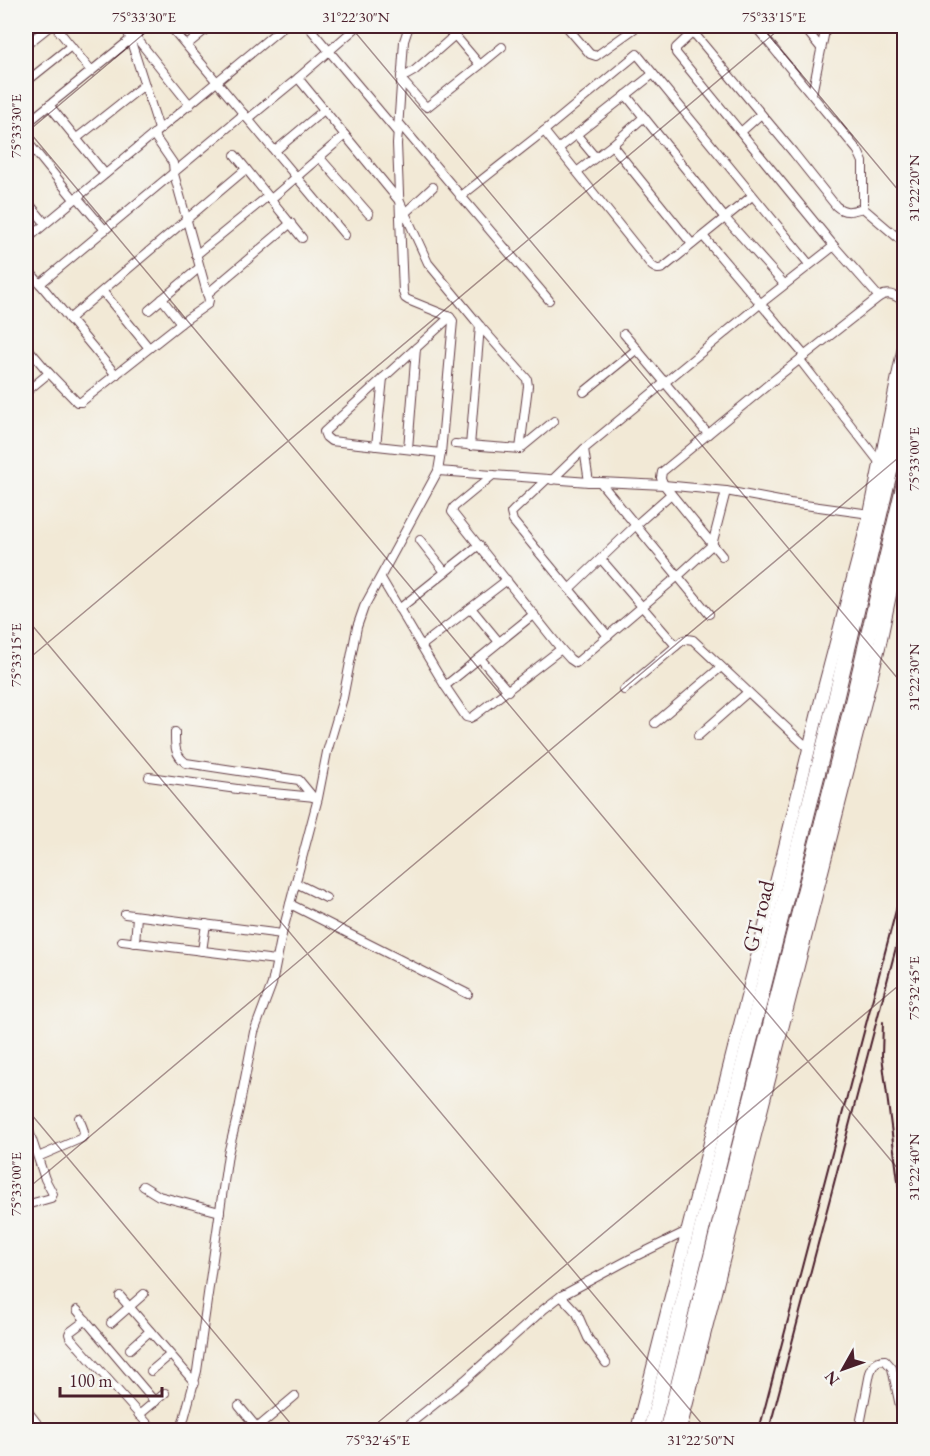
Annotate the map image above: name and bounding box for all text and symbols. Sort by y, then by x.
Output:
text: 75°33'30"E [112,7,177,26]
text: 31°22'30"N [322,7,390,26]
text: 75°33'15"E [742,7,807,26]
text: 75°33'30"E [6,93,25,158]
text: 31°22'20"N [904,154,923,222]
text: 75°33'00"E [904,426,923,491]
text: 75°33'15"E [6,622,25,687]
text: 31°22'30"N [904,643,923,711]
street label: GT road [735,876,781,955]
text: 75°32'45"E [904,955,923,1020]
text: 31°22'40"N [904,1133,923,1201]
text: 75°33'00"E [6,1151,25,1216]
north arrow [813,1339,873,1399]
scale bar [60,1360,162,1398]
text: N [820,1367,844,1390]
text: 100 m [69,1369,113,1392]
text: 75°32'45"E [346,1430,411,1449]
text: 31°22'50"N [667,1430,735,1449]

